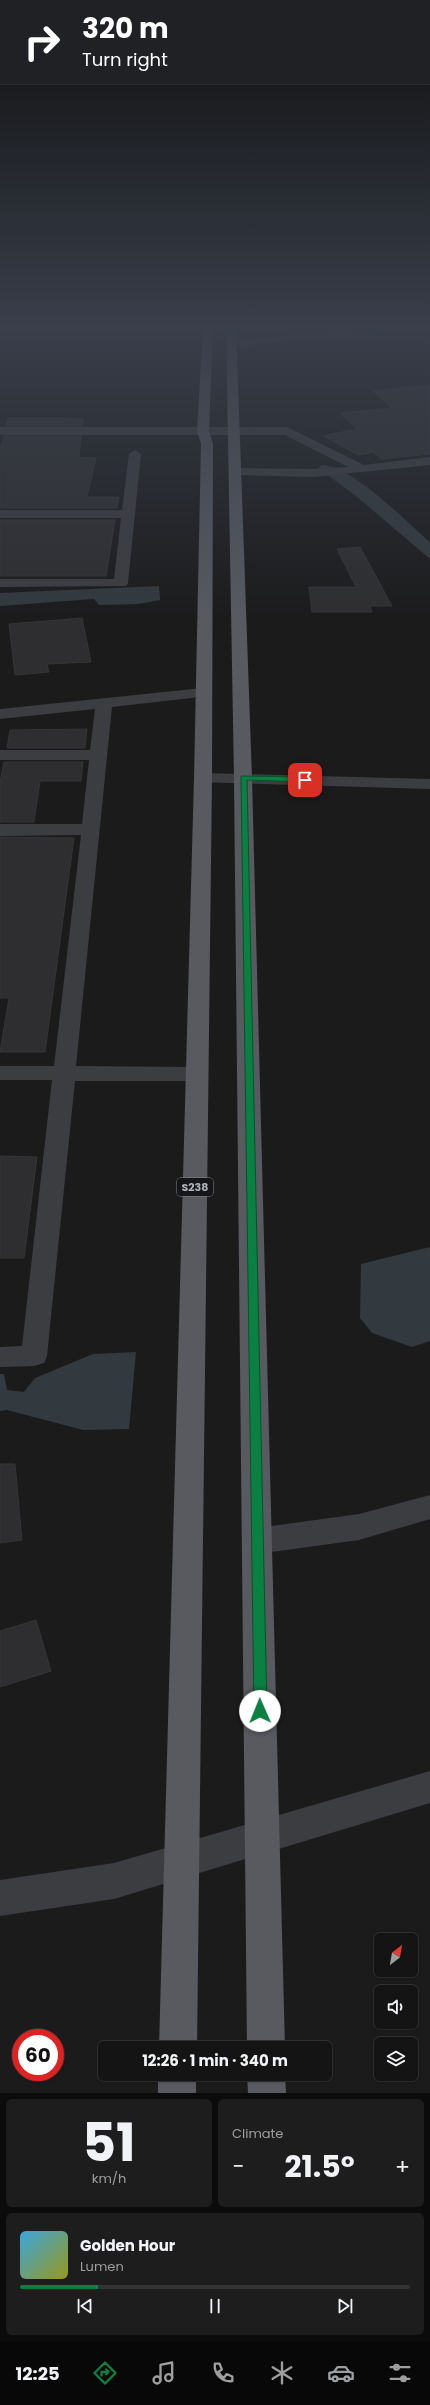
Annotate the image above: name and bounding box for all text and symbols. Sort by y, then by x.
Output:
text: 320 m [82,9,169,48]
icon: right [16,16,68,68]
text: Turn right [82,47,168,72]
pin [288,763,322,797]
icon: arrive [294,769,316,791]
road number: S238 [177,1178,213,1196]
position arrow [239,1690,281,1732]
north arrow [374,1933,418,1977]
map controls [374,1933,418,2081]
button: sound [374,1985,418,2029]
speed limit sign: 60 [12,2029,64,2081]
button: layers [374,2037,418,2081]
text: 12:26 · 1 min · 340 m [142,2050,288,2071]
text: 51 [82,2106,136,2179]
text: Climate [232,2124,283,2143]
text: 21.5° [284,2145,355,2188]
text: − [232,2151,244,2182]
text: + [395,2151,410,2182]
text: km/h [92,2169,126,2188]
text: Golden Hour [80,2235,175,2256]
text: Lumen [80,2257,124,2276]
icon: previous [74,2295,96,2317]
icon: pause [204,2295,226,2317]
icon: next [334,2295,356,2317]
icon: directions [91,2359,119,2387]
icon: music [150,2359,178,2387]
icon: phone [209,2359,237,2387]
icon: climate [268,2359,296,2387]
icon: car [327,2359,355,2387]
icon: filters [386,2359,414,2387]
text: 12:25 [16,2361,60,2386]

